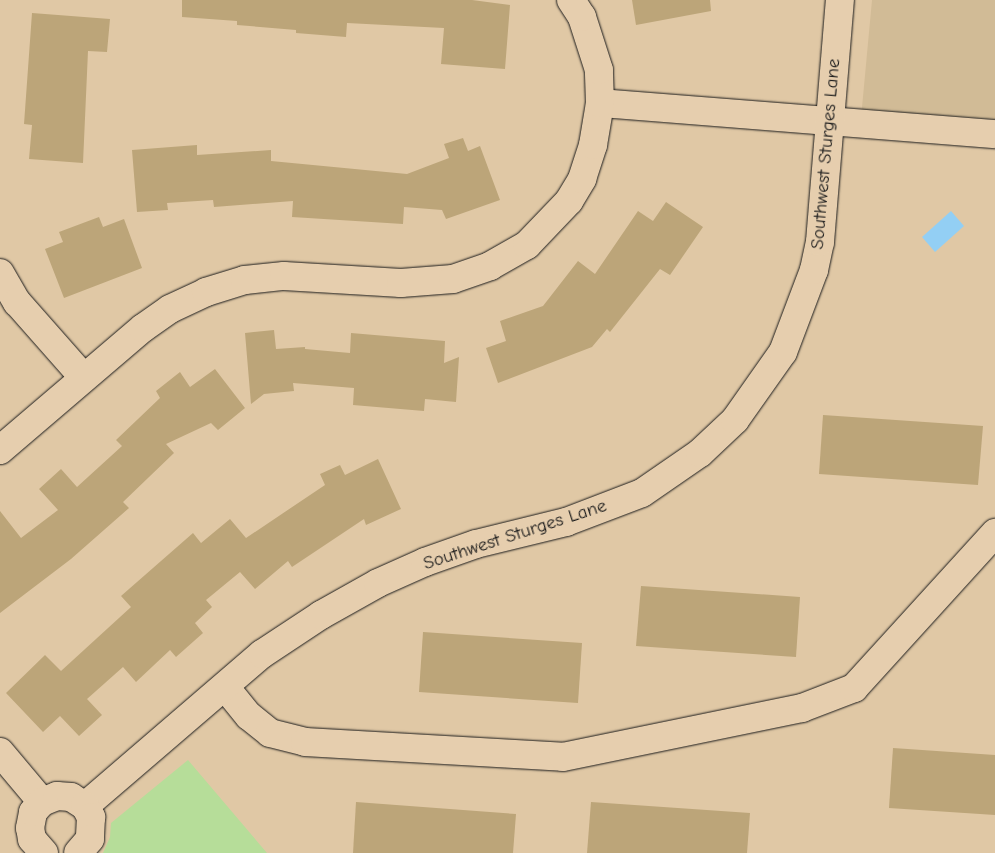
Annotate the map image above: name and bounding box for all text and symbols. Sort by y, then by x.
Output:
street label: Southwest Sturges Lane [806,58,846,250]
street label: Southwest Sturges Lane [420,495,610,575]

